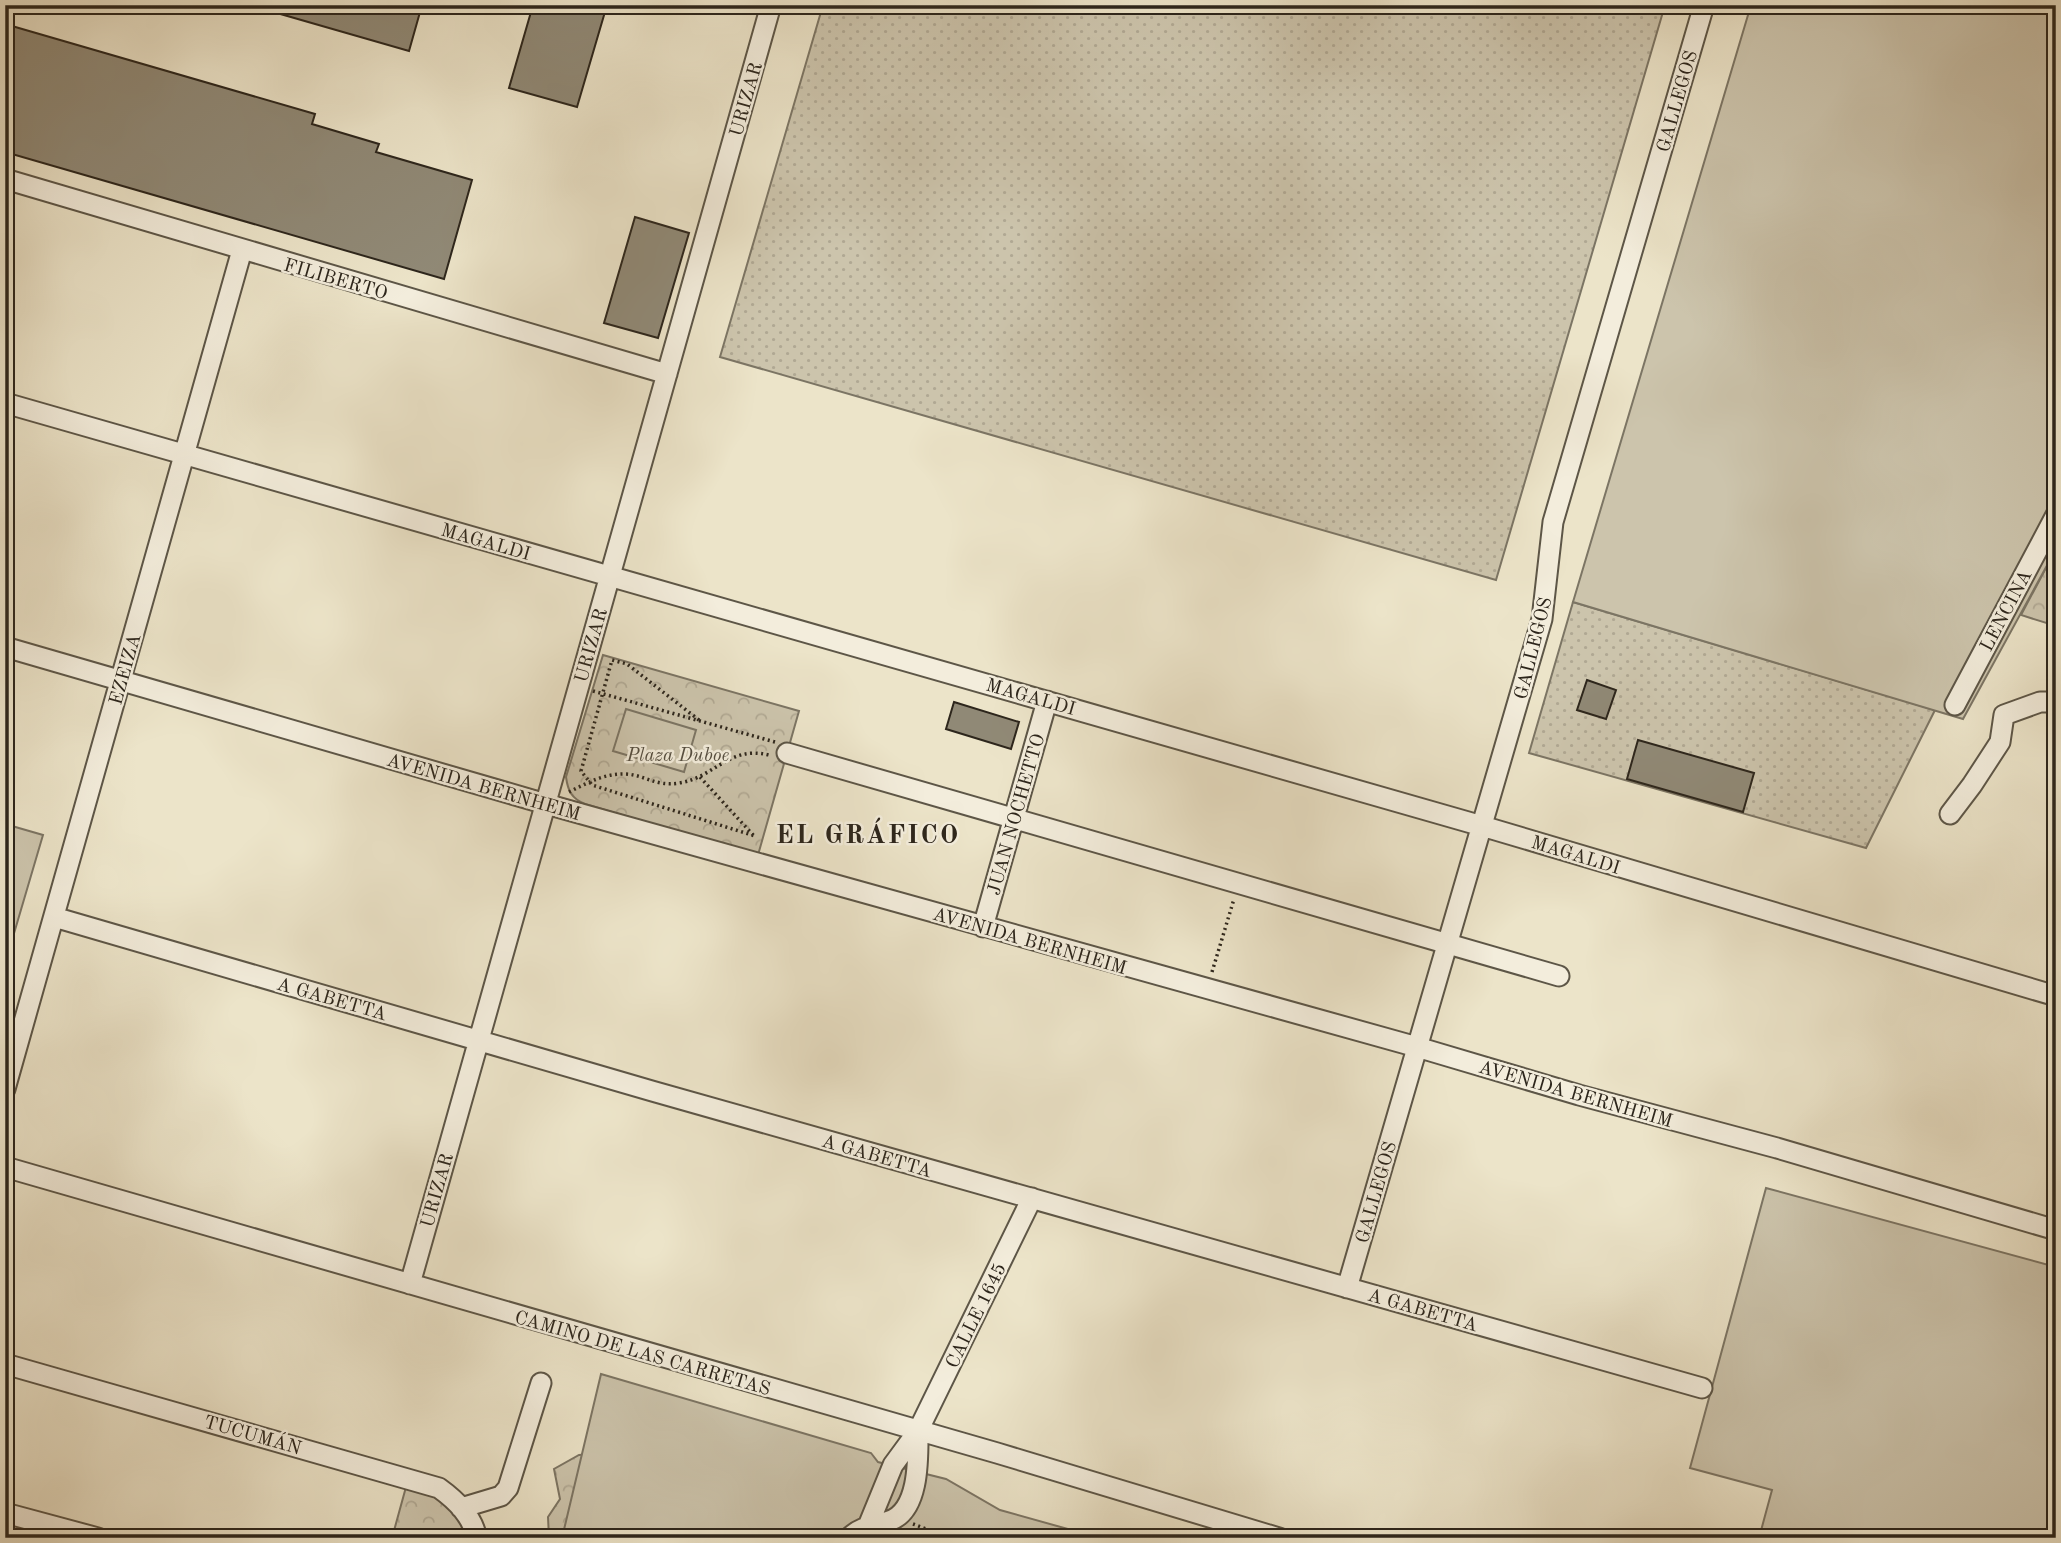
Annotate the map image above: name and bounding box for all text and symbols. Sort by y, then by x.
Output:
street label: GALLEGOS [1655,49,1702,155]
street label: URIZAR [728,60,767,139]
street label: FILIBERTO [281,256,389,304]
street label: MAGALDI [438,522,532,565]
street label: LENCINA [1978,567,2037,655]
street label: GALLEGOS [1513,595,1556,702]
street label: URIZAR [573,606,612,685]
street label: EZEIZA [107,632,146,707]
street label: MAGALDI [983,677,1077,720]
street label: JUAN NOCHETTO [985,732,1050,898]
park label: Plaza Duboe [626,747,730,766]
street label: AVENIDA BERNHEIM [384,752,582,825]
district label: EL GRÁFICO [776,817,960,849]
street label: MAGALDI [1528,834,1622,879]
street label: AVENIDA BERNHEIM [930,906,1128,979]
street label: A GABETTA [274,976,389,1025]
street label: AVENIDA BERNHEIM [1476,1059,1674,1132]
street label: A GABETTA [819,1133,934,1182]
street label: GALLEGOS [1354,1140,1401,1246]
street label: URIZAR [419,1151,458,1230]
street label: CALLE 1645 [944,1261,1011,1372]
street label: A GABETTA [1365,1287,1480,1336]
street label: CAMINO DE LAS CARRETAS [512,1309,773,1400]
street label: TUCUMÁN [201,1410,305,1459]

